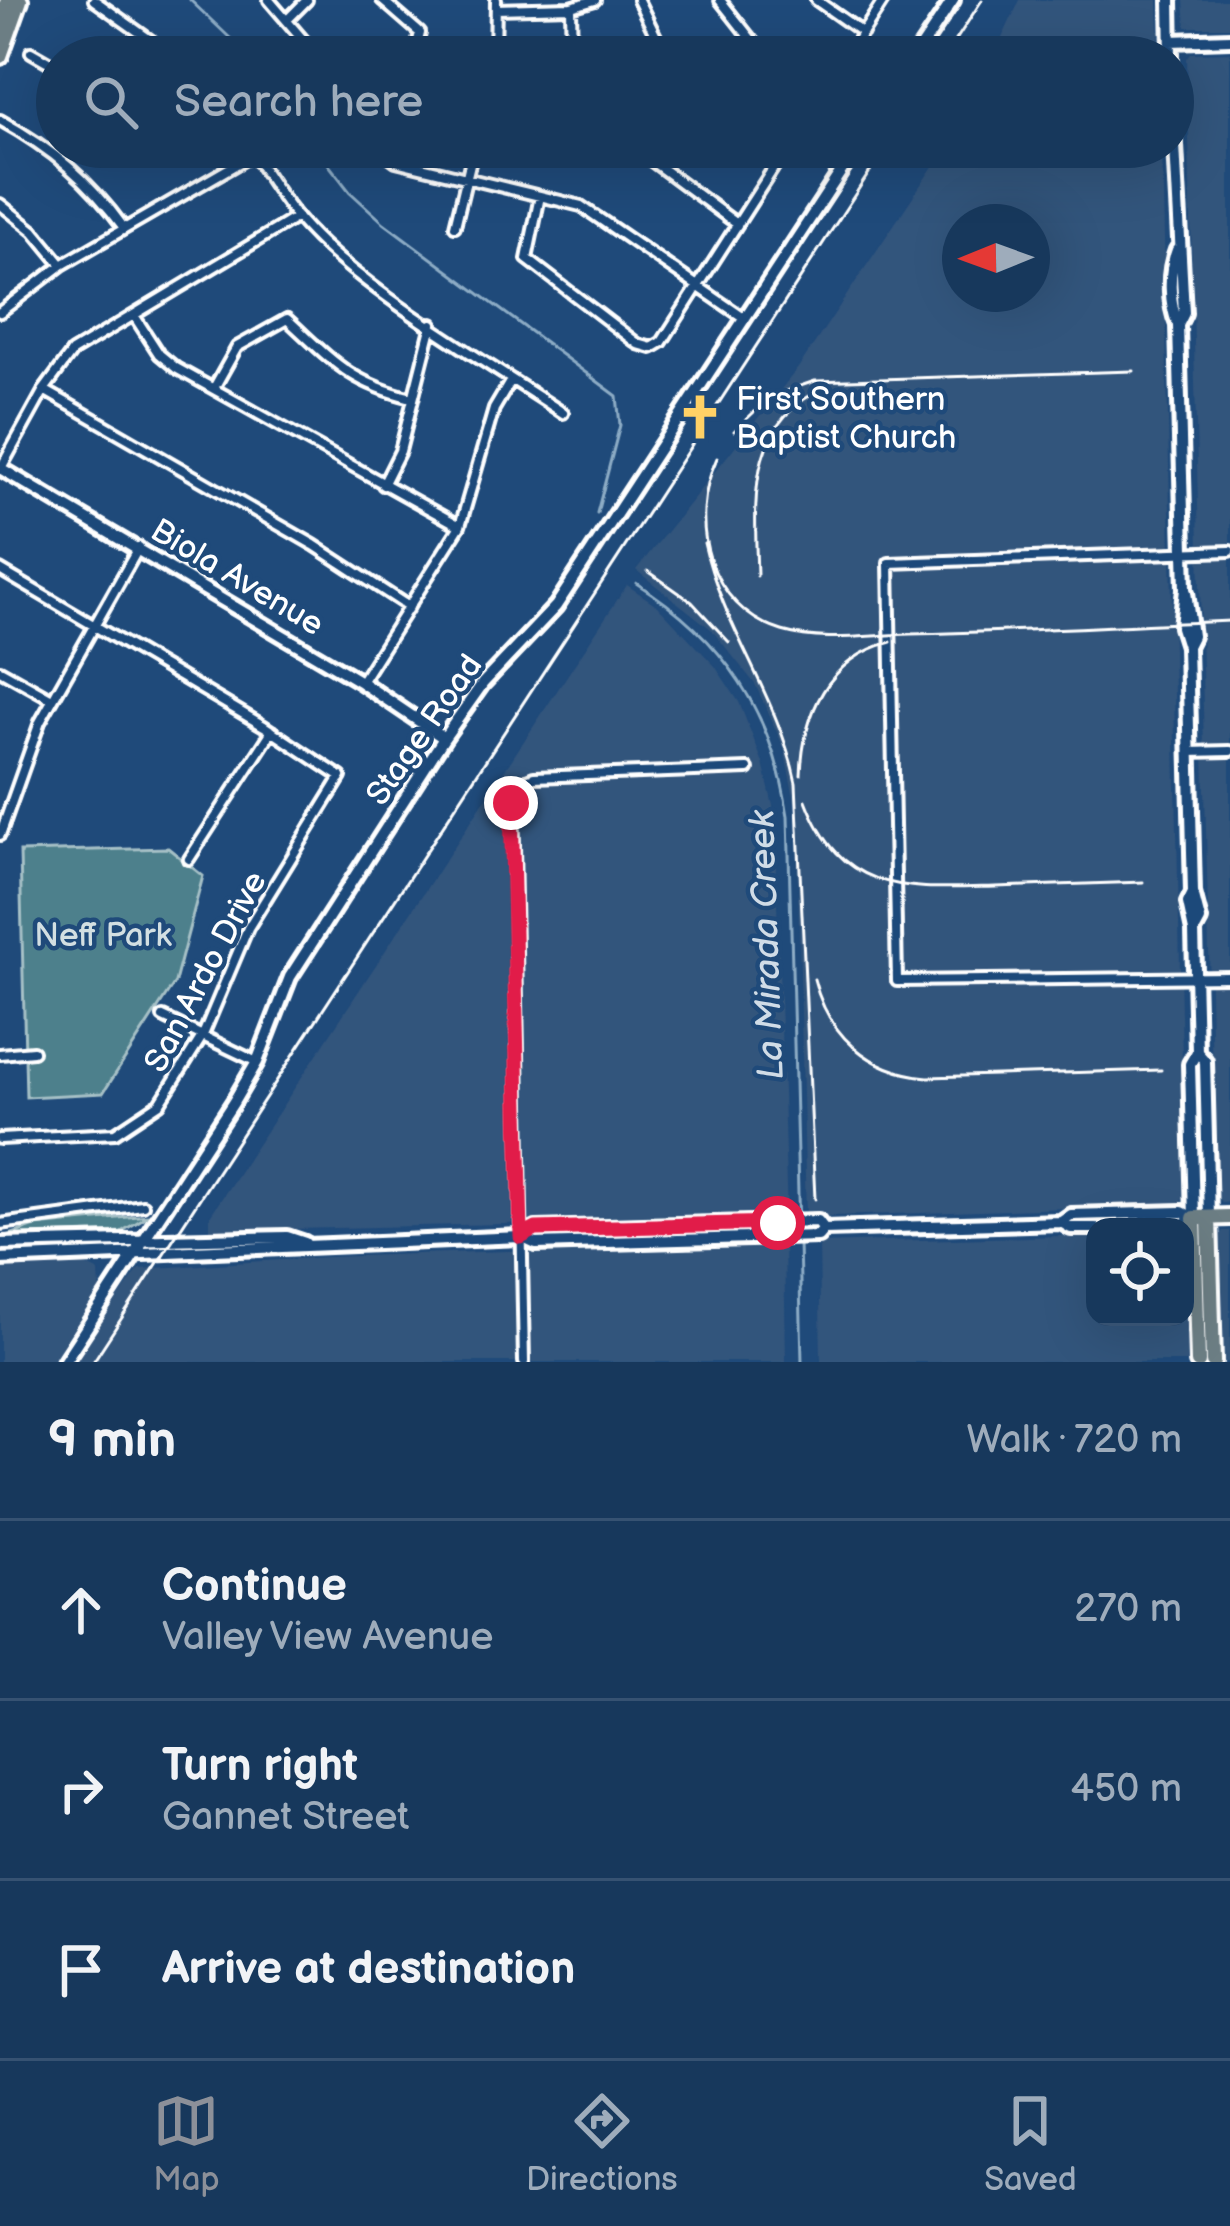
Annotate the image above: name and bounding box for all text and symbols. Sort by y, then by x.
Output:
search box [36,36,1194,168]
icon: search [78,69,144,135]
text: Search here [174,75,423,130]
north arrow [942,204,1050,312]
place label: First Southern Baptist Church [736,380,956,458]
church icon: First Southern Baptist Church [675,392,725,442]
street label: Biola Avenue [143,510,331,645]
street label: Stage Road [358,647,491,813]
route end [484,776,538,830]
water label: La Mirada Creek [741,808,794,1080]
street label: San Ardo Drive [136,865,275,1079]
park label: Neff Park [34,916,173,956]
route start [751,1196,805,1250]
map controls [1086,1218,1194,1326]
button: locate [1086,1218,1194,1326]
text: 9 min [48,1410,176,1471]
text: Walk · 720 m [966,1417,1182,1464]
text: Continue [162,1559,347,1614]
icon: ahead [48,1577,114,1643]
text: 270 m [1074,1586,1182,1633]
text: Valley View Avenue [162,1614,493,1661]
text: Turn right [162,1739,358,1794]
icon: right [48,1757,114,1823]
text: 450 m [1070,1766,1182,1813]
text: Gannet Street [162,1794,409,1841]
icon: arrive [48,1937,114,2003]
text: Arrive at destination [162,1942,575,1997]
tab: Map [153,2088,220,2200]
tab: Directions [526,2088,678,2200]
tab: Saved [984,2088,1077,2200]

